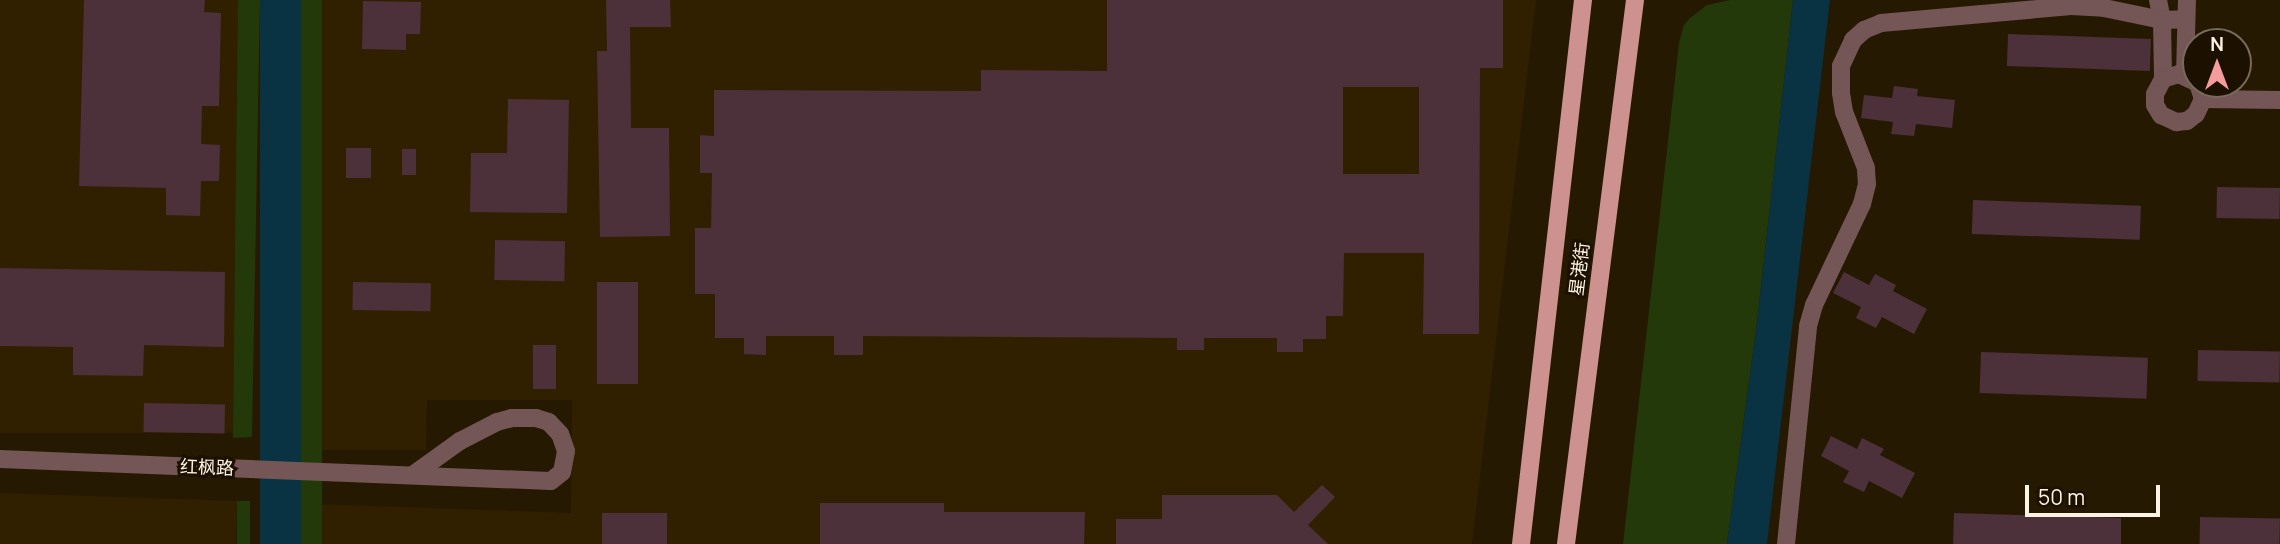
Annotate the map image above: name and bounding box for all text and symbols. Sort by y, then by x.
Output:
north arrow [2182,28,2252,98]
text: N [2210,31,2224,57]
street label: 星港街 [1565,241,1593,297]
street label: 红枫路 [180,455,234,479]
scale bar [2028,470,2163,514]
text: 50 m [2038,483,2085,511]

